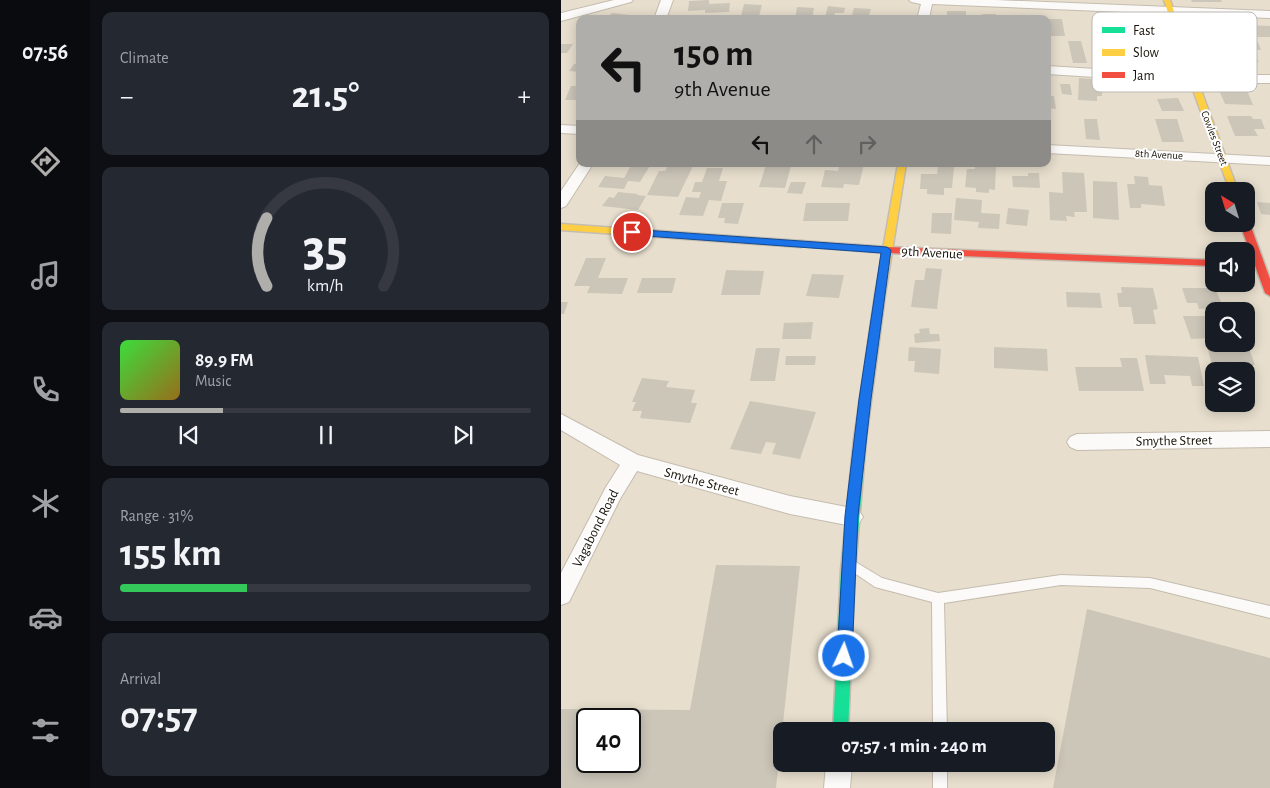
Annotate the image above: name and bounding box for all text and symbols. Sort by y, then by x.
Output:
legend [1092,12,1257,92]
text: Fast [1133,24,1155,38]
icon: left [591,35,656,100]
text: 150 m [674,37,754,72]
text: 07:56 [22,41,68,63]
text: Slow [1133,46,1160,60]
text: Climate [120,50,169,66]
text: Jam [1133,69,1155,83]
text: 21.5° [292,77,359,115]
text: 9th Avenue [674,78,771,100]
text: − [120,83,133,111]
text: + [518,83,531,111]
street label: Cowles Street [1199,109,1230,168]
icon: left [747,130,775,158]
icon: ahead [800,130,828,158]
icon: right [853,130,881,158]
icon: directions [28,144,63,179]
street label: 8th Avenue [1135,148,1183,161]
north arrow [1205,182,1255,232]
map controls [1205,182,1255,412]
pin [611,211,653,253]
icon: arrive [618,218,646,246]
text: 35 [303,223,348,275]
button: sound [1205,242,1255,292]
street label: 9th Avenue [901,244,963,262]
icon: music [28,258,63,293]
text: km/h [307,277,344,295]
button: search [1205,302,1255,352]
text: 89.9 FM [195,351,254,370]
button: layers [1205,362,1255,412]
icon: phone [28,372,63,407]
text: Music [195,373,231,389]
icon: previous [175,421,203,449]
icon: pause [312,421,340,449]
icon: next [449,421,477,449]
street label: Smythe Street [1135,433,1213,449]
street label: Smythe Street [663,465,741,499]
icon: climate [28,486,63,521]
street label: Vagabond Road [570,487,621,570]
text: Range · 31% [120,508,193,524]
text: 155 km [120,535,222,573]
icon: car [28,600,63,635]
position arrow [817,629,869,681]
text: Arrival [120,671,161,687]
text: 07:57 [120,698,198,736]
speed limit sign: 40 [576,708,641,773]
icon: filters [28,713,63,748]
text: 07:57 · 1 min · 240 m [841,737,987,756]

